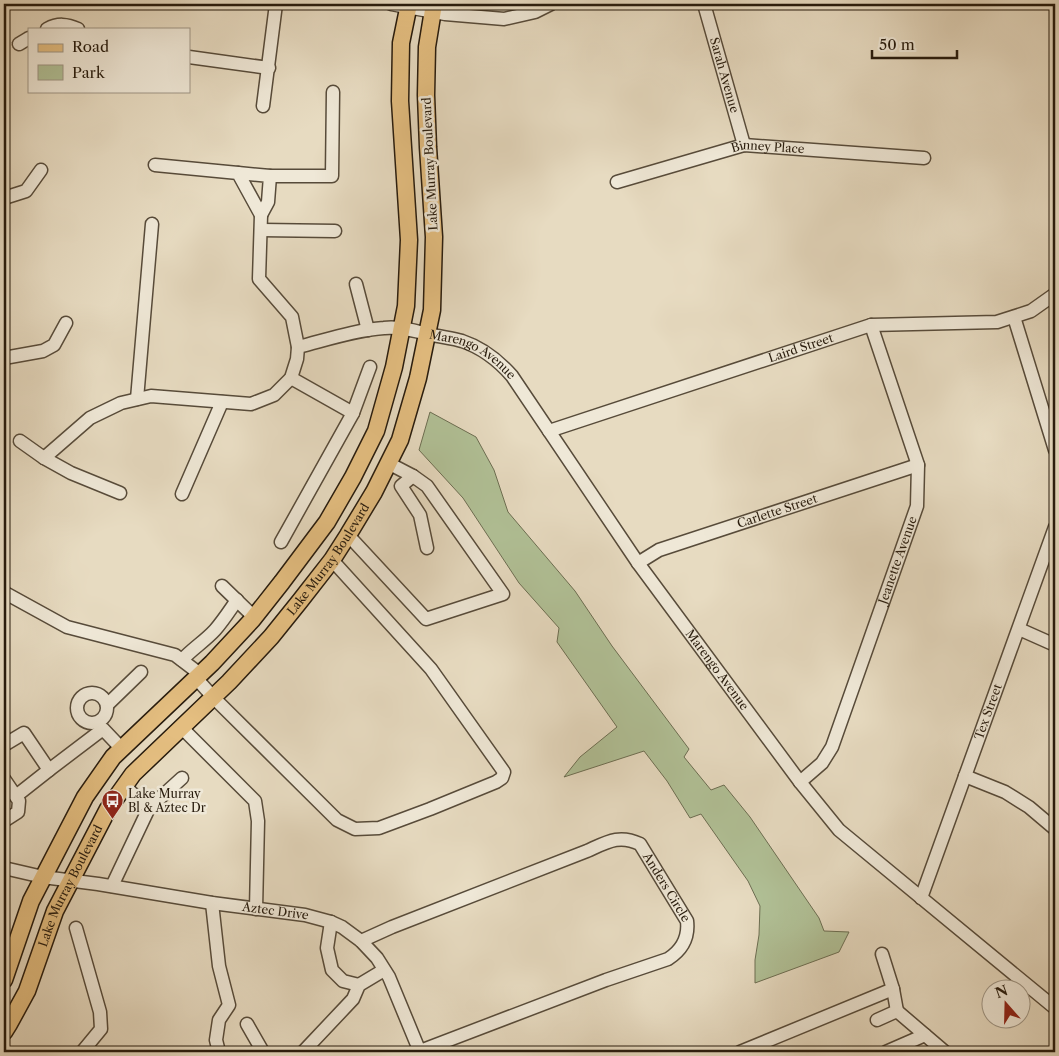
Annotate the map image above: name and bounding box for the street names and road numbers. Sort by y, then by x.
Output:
street label: Sarah Avenue [707,36,743,115]
street label: Lake Murray Boulevard [418,96,440,231]
street label: Binney Place [729,137,805,156]
street label: Marengo Avenue [428,326,519,382]
street label: Laird Street [766,330,836,365]
street label: Carlette Street [735,490,820,531]
street label: Lake Murray Boulevard [284,500,373,618]
street label: Jeanette Avenue [874,514,920,608]
street label: Marengo Avenue [683,626,752,713]
street label: Tex Street [971,681,1005,742]
street label: Lake Murray Boulevard [35,822,106,949]
street label: Anders Circle [640,849,694,925]
street label: Aztec Drive [240,899,311,923]

